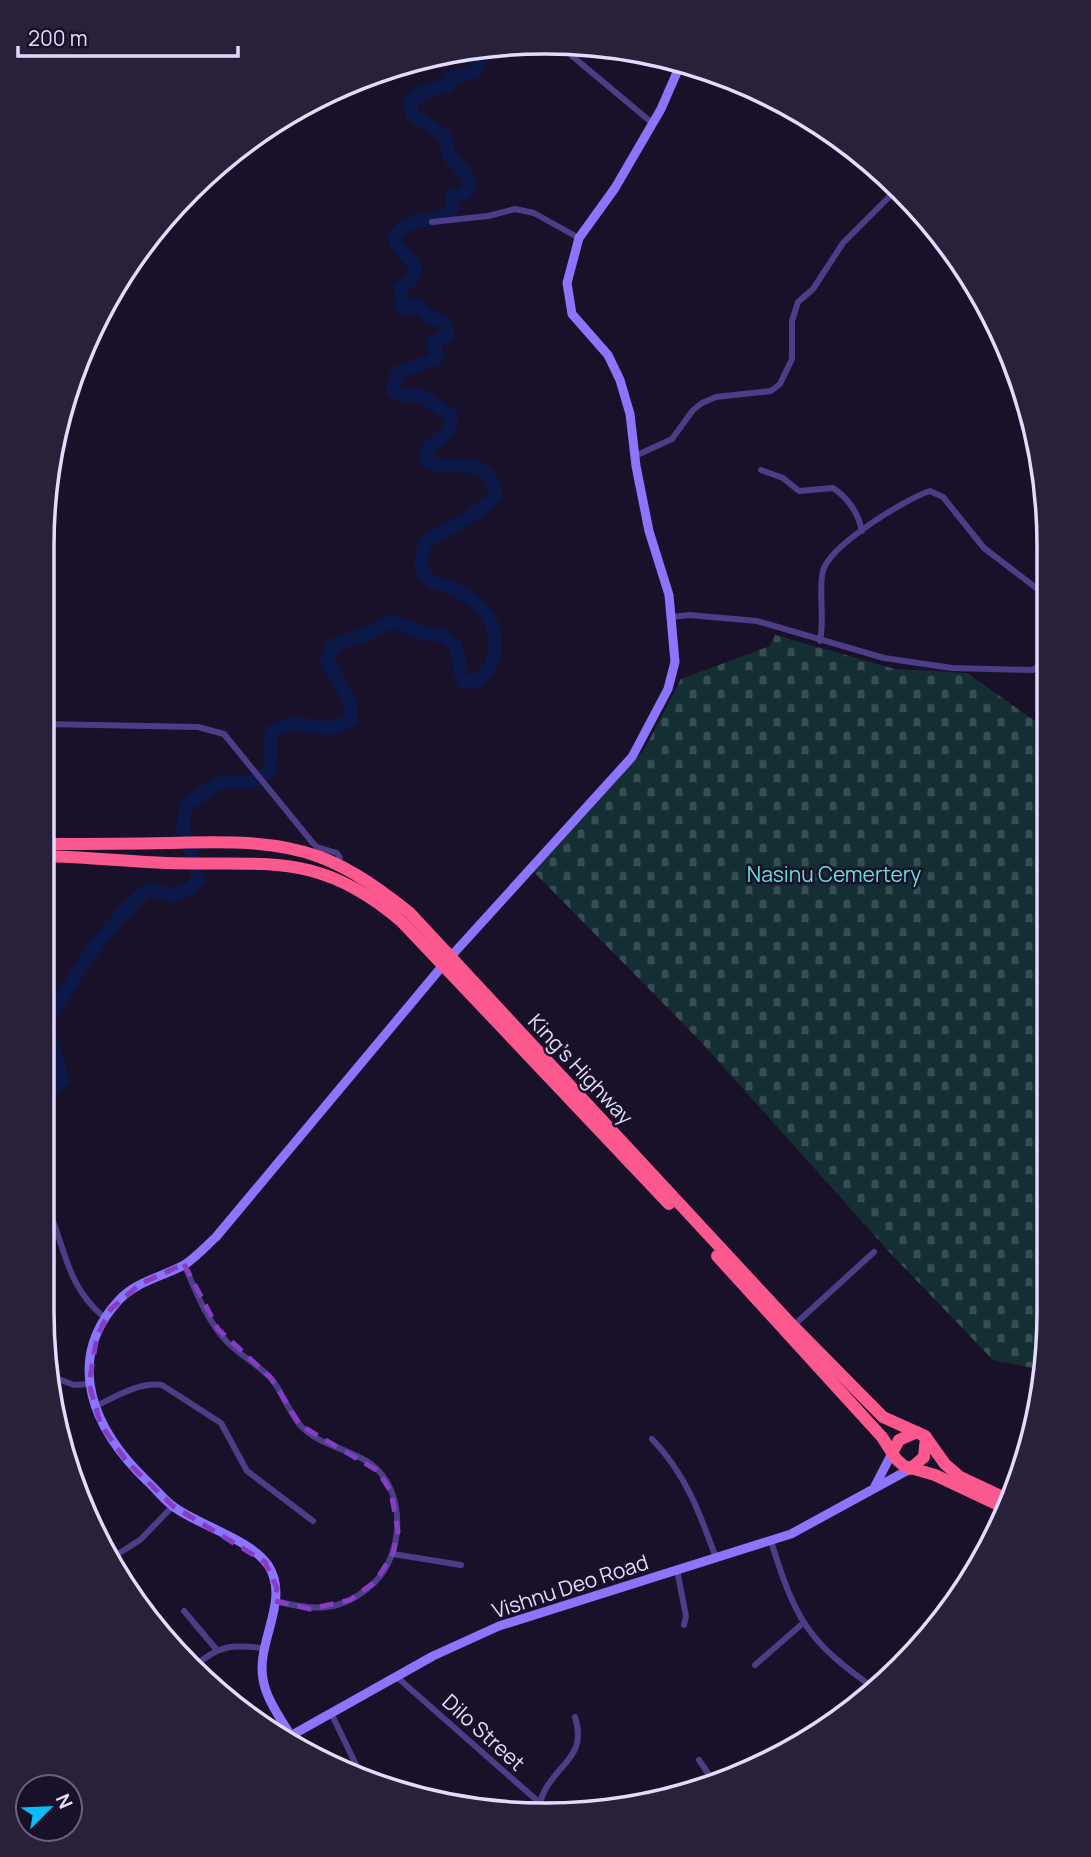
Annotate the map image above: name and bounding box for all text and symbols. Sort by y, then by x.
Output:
scale bar [18,14,238,58]
text: 200 m [28,24,88,52]
park label: Nasinu Cemertery [747,860,921,888]
street label: King's Highway [522,1007,640,1131]
street label: Vishnu Deo Road [488,1548,652,1624]
street label: Dilo Street [437,1687,531,1777]
north arrow [14,1773,84,1843]
text: N [50,1790,79,1813]

